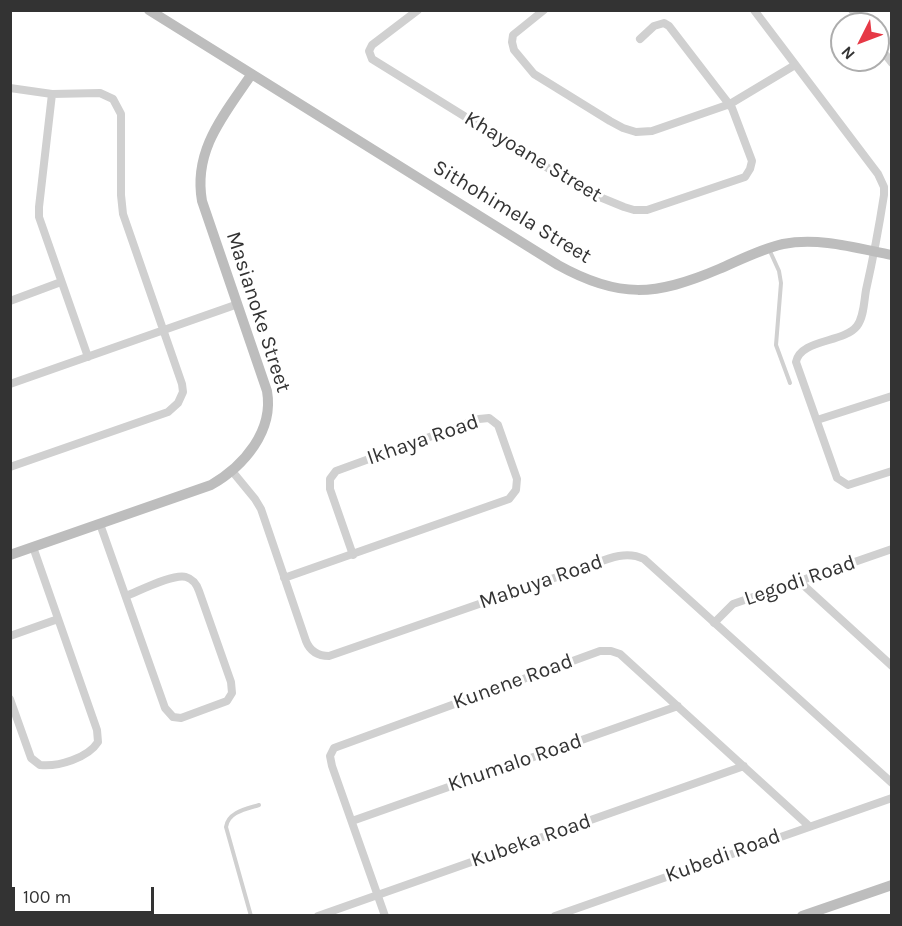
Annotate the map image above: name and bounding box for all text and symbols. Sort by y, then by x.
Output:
north arrow [830,12,890,72]
text: N [837,42,859,64]
street label: Khayoane Street [460,106,606,208]
street label: Sithohimela Street [428,155,596,269]
street label: Masianoke Street [220,228,296,396]
street label: Ikhaya Road [364,409,482,471]
street label: Mabuya Road [476,549,606,615]
street label: Legodi Road [741,550,859,612]
street label: Kunene Road [450,649,576,715]
street label: Khumalo Road [445,728,585,798]
street label: Kubeka Road [468,809,594,873]
street label: Kubedi Road [662,824,784,888]
scale bar [15,875,158,913]
text: 100 m [23,886,71,908]

